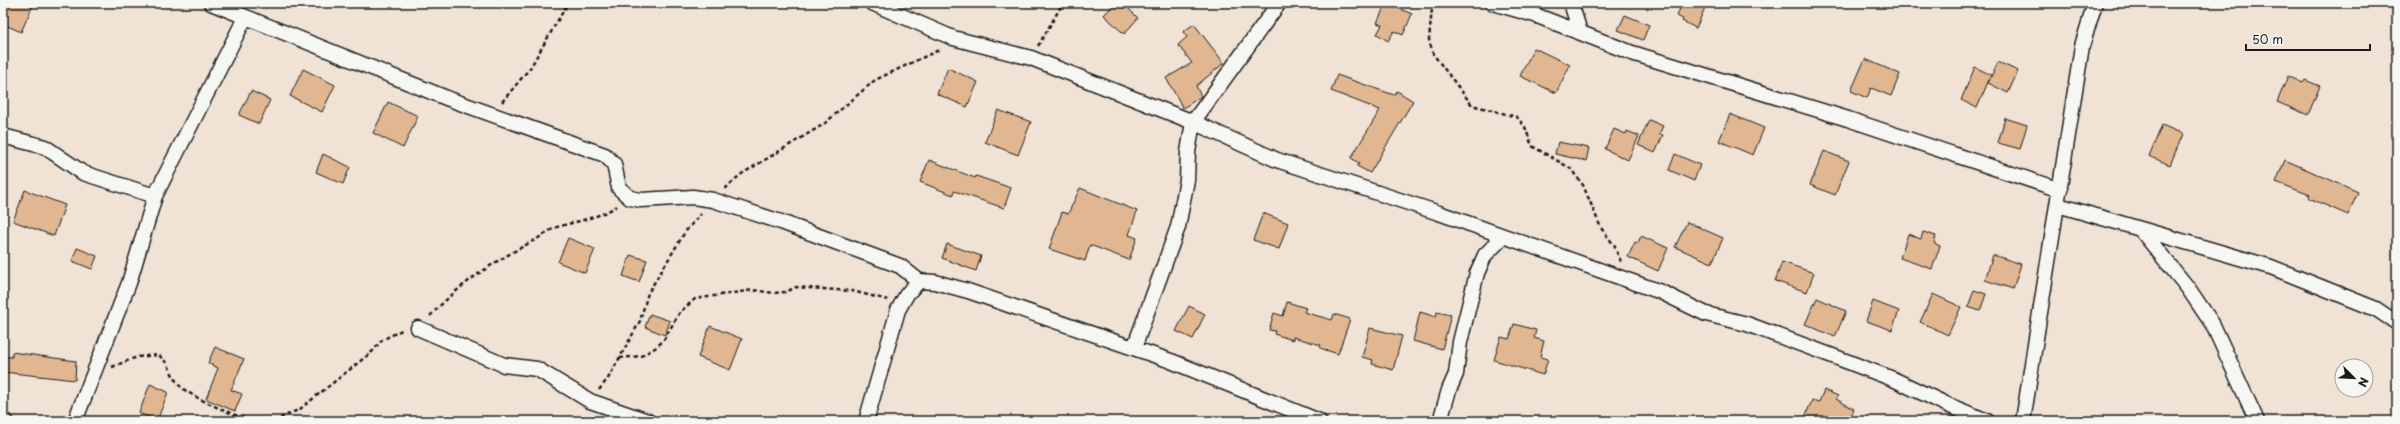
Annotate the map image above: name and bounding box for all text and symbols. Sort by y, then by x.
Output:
scale bar [2246,26,2370,52]
text: 50 m [2252,30,2283,48]
north arrow [2334,358,2374,398]
text: N [2354,375,2373,390]

